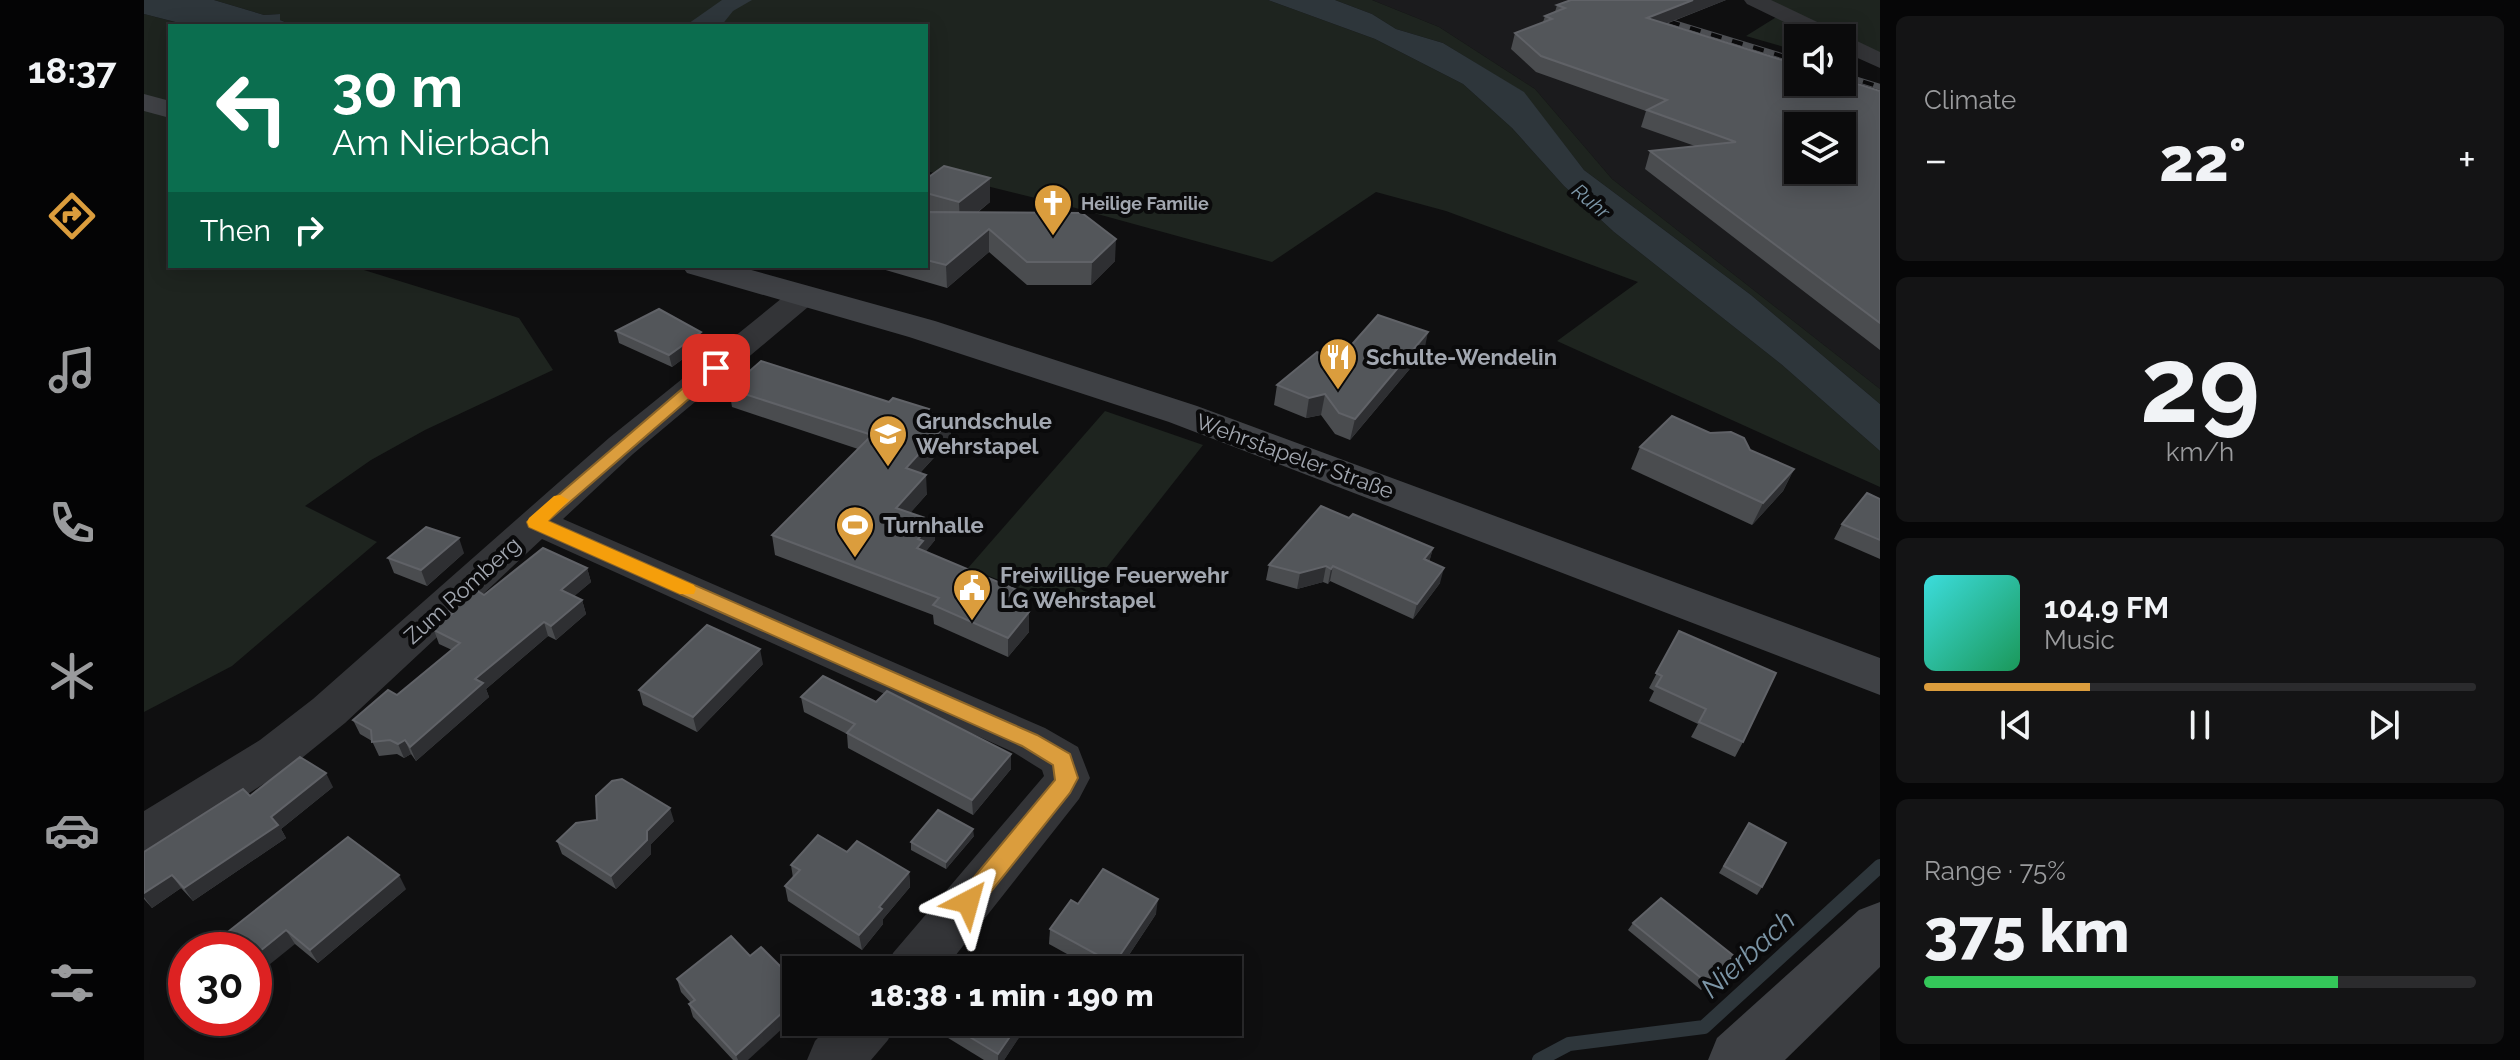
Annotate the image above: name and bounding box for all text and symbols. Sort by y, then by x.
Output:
map controls [1784,24,1856,184]
button: sound [1784,24,1856,96]
text: 18:37 [28,49,116,91]
text: 30 m [332,54,463,120]
icon: left [200,56,304,160]
text: Climate [1924,85,2016,115]
button: layers [1784,112,1856,184]
text: Am Nierbach [332,121,551,163]
text: 22° [2159,125,2246,195]
text: − [1924,134,1948,185]
text: + [2458,134,2476,185]
water label: Ruhr [1567,178,1616,224]
church icon: Heilige Familie [1032,182,1074,237]
icon: directions [44,188,100,244]
place label: Heilige Familie [1081,193,1209,214]
icon: right [287,208,331,252]
text: Then [200,213,271,248]
text: 29 [2140,324,2260,446]
pin [682,334,750,402]
restaurant icon: Schulte-Wendelin [1317,336,1359,391]
icon: music [44,342,100,398]
place label: Schulte-Wendelin [1366,344,1557,370]
icon: arrive [694,346,738,390]
place label: Grundschule Wehrstapel [916,408,1052,459]
street label: Wehrstapeler Straße [1193,408,1397,504]
school or university icon: Grundschule Wehrstapel [867,413,909,468]
text: km/h [2166,437,2234,467]
icon: phone [44,495,100,551]
sports icon: Turnhalle [834,504,876,559]
place label: Turnhalle [883,512,984,538]
street label: Zum Romberg [399,531,525,649]
place label: Freiwillige Feuerwehr LG Wehrstapel [1000,562,1229,613]
public building icon: Freiwillige Feuerwehr LG Wehrstapel [951,567,993,622]
text: 104.9 FM [2044,590,2169,625]
text: Music [2044,625,2115,655]
icon: climate [44,648,100,704]
icon: previous [1994,703,2038,747]
icon: pause [2178,703,2222,747]
icon: next [2362,703,2406,747]
icon: car [44,802,100,858]
text: Range · 75% [1924,856,2066,886]
position arrow [926,860,1010,944]
text: 375 km [1924,896,2130,966]
water label: Nierbach [1694,903,1802,1005]
speed limit sign: 30 [168,932,272,1036]
icon: filters [44,955,100,1011]
text: 18:38 · 1 min · 190 m [870,978,1154,1013]

